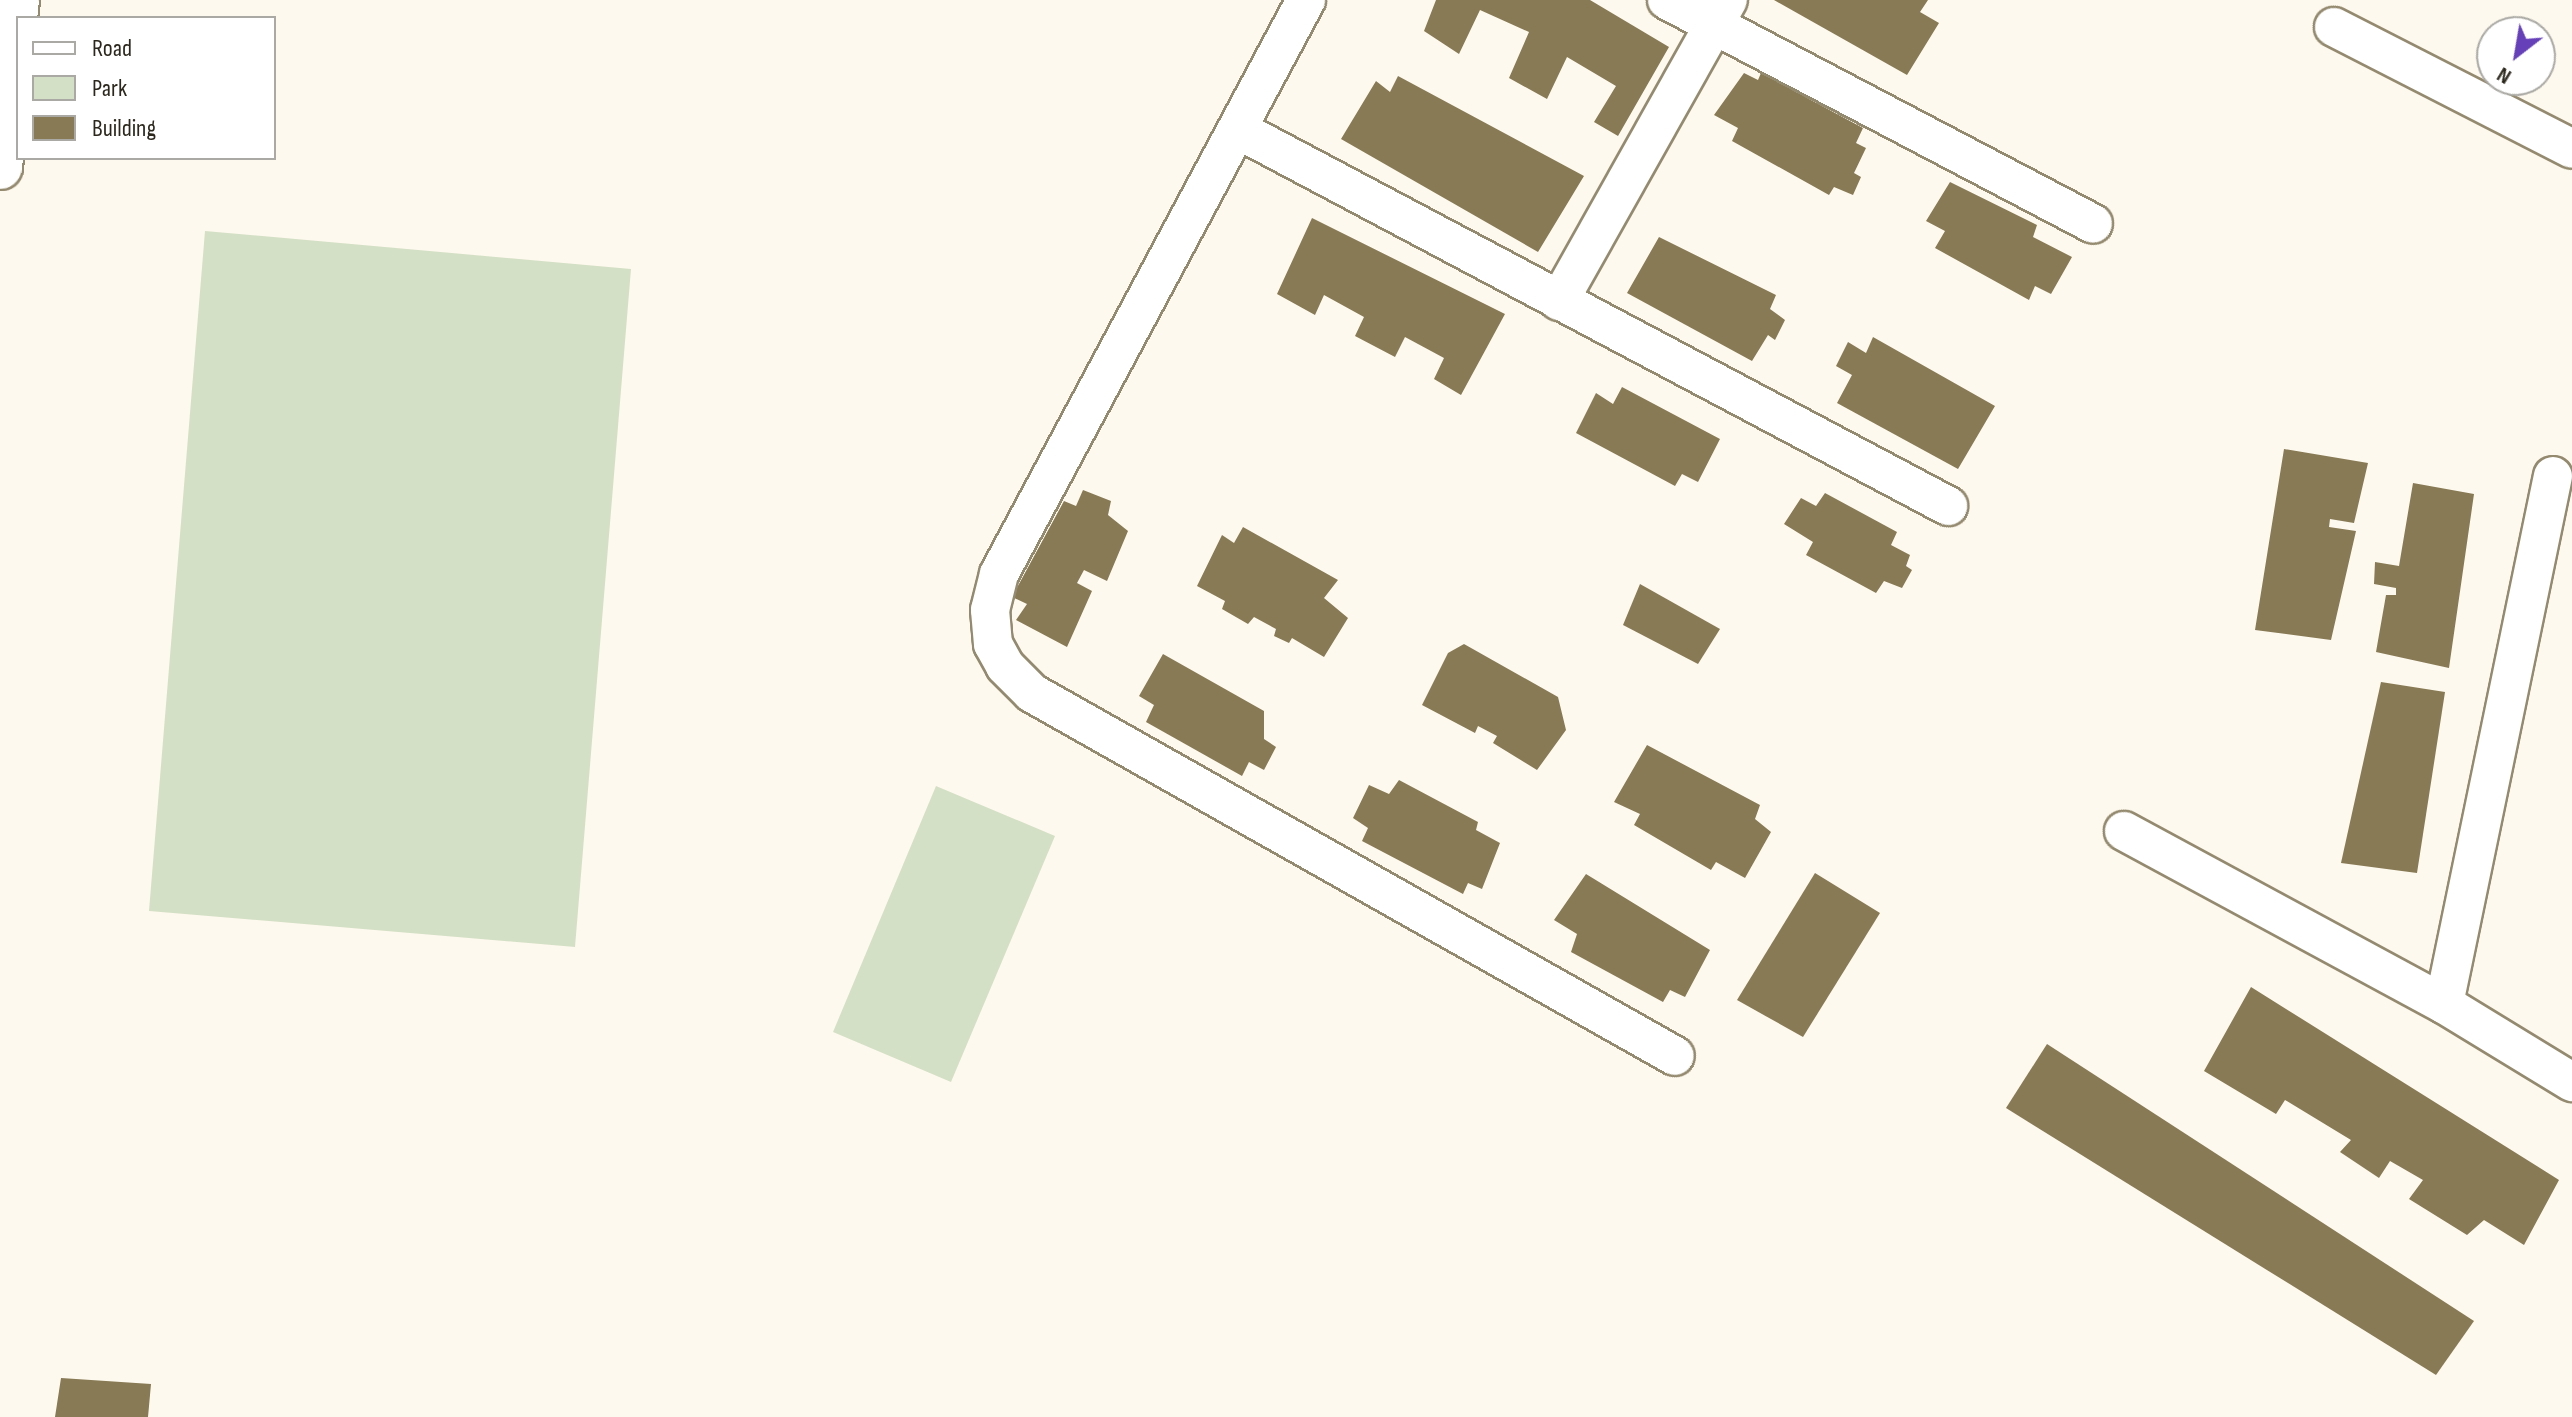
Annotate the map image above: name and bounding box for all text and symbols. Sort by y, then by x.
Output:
legend [16,16,276,160]
north arrow [2476,16,2556,96]
text: Road [92,34,132,63]
text: N [2492,61,2516,90]
text: Park [92,74,127,103]
text: Building [92,114,156,143]

